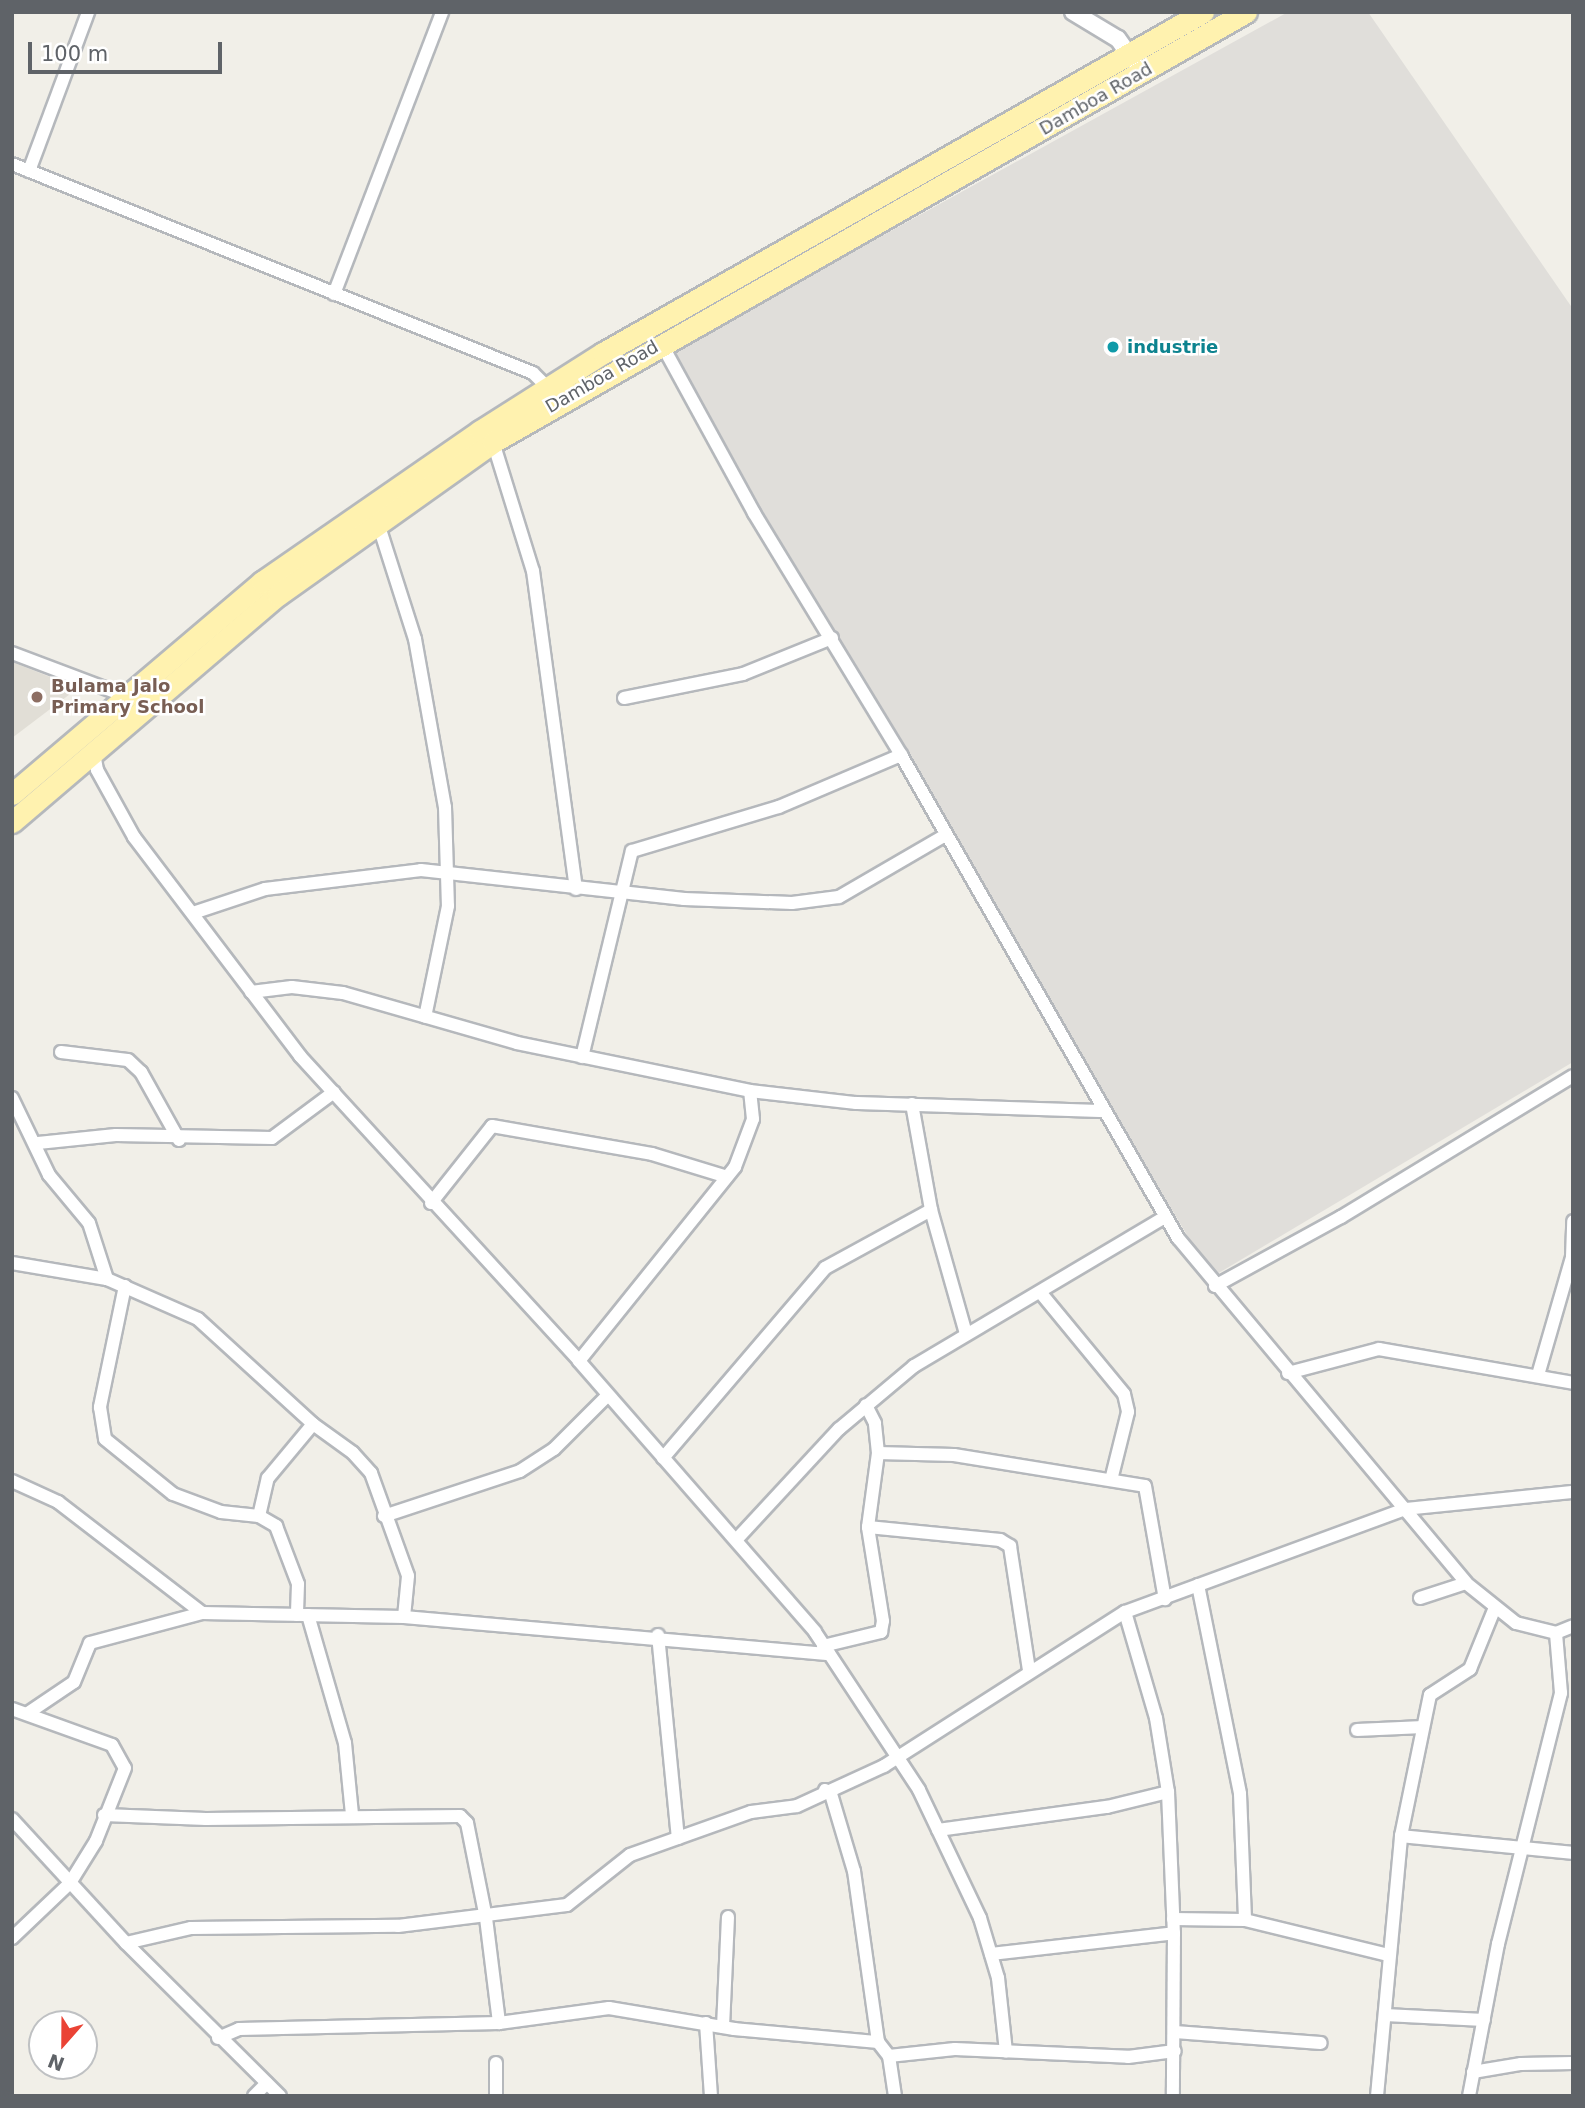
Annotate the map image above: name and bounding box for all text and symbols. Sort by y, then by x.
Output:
scale bar [32,28,226,72]
text: 100 m [41,42,108,66]
street label: Damboa Road [1036,58,1156,140]
street label: Damboa Road [542,336,662,418]
place label: industrie [1127,336,1218,358]
marker: industrie [1105,339,1121,355]
place label: Bulama Jalo Primary School [51,676,204,718]
marker: Bulama Jalo Primary School [29,689,45,705]
north arrow [28,2010,98,2080]
text: N [45,2050,68,2076]

